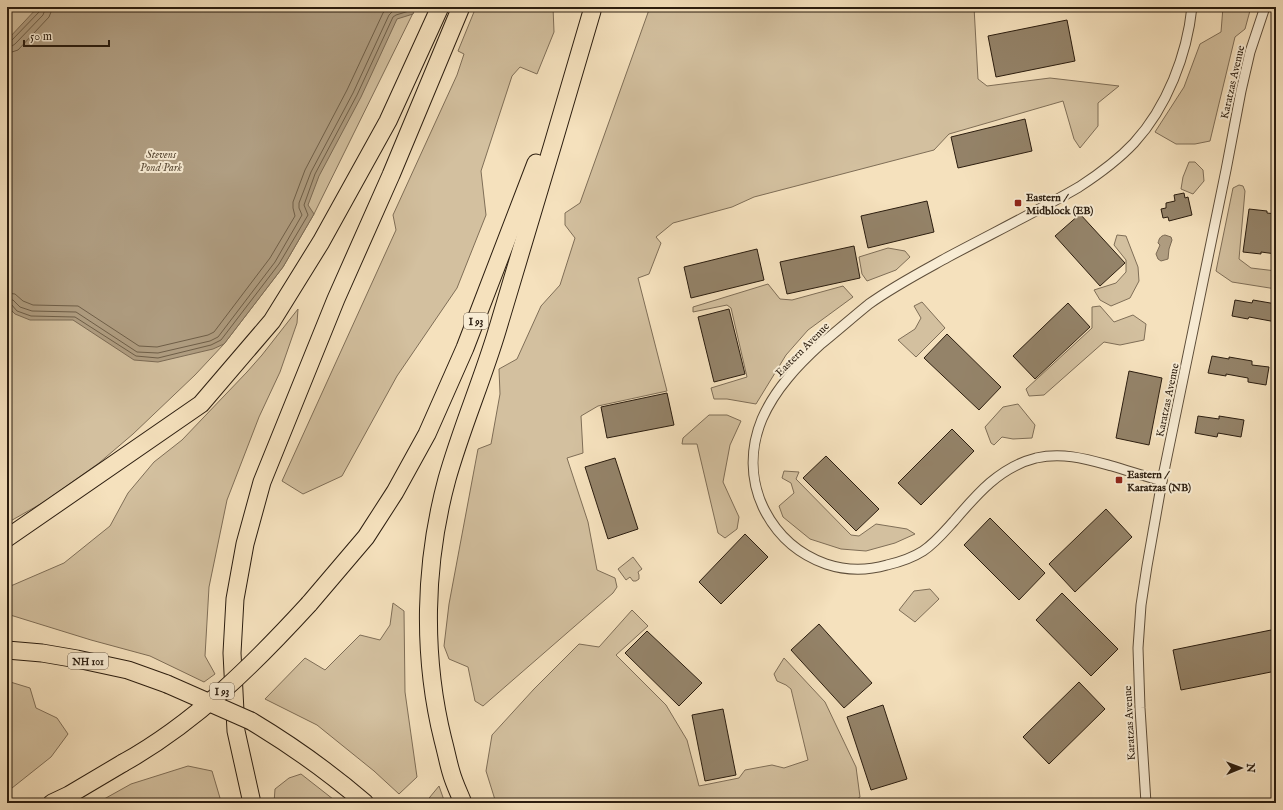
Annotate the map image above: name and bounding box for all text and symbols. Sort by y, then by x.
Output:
scale bar [24,22,109,48]
text: 50 m [30,29,52,44]
street label: Karatzas Avenue [1218,44,1248,120]
park label: Stevens Pond Park [140,148,183,175]
place label: Eastern / Midblock (EB) [1026,191,1094,218]
marker: Eastern / Midblock (EB) [1013,198,1023,208]
road number: I 93 [464,313,488,329]
street label: Eastern Avenue [773,320,833,380]
street label: Karatzas Avenue [1153,362,1183,438]
place label: Eastern / Karatzas (NB) [1127,468,1191,495]
marker: Eastern / Karatzas (NB) [1114,475,1124,485]
road number: NH 101 [68,653,108,669]
road number: I 93 [210,683,234,699]
street label: Karatzas Avenue [1121,685,1139,761]
north arrow [1221,748,1261,788]
text: N [1243,762,1257,773]

